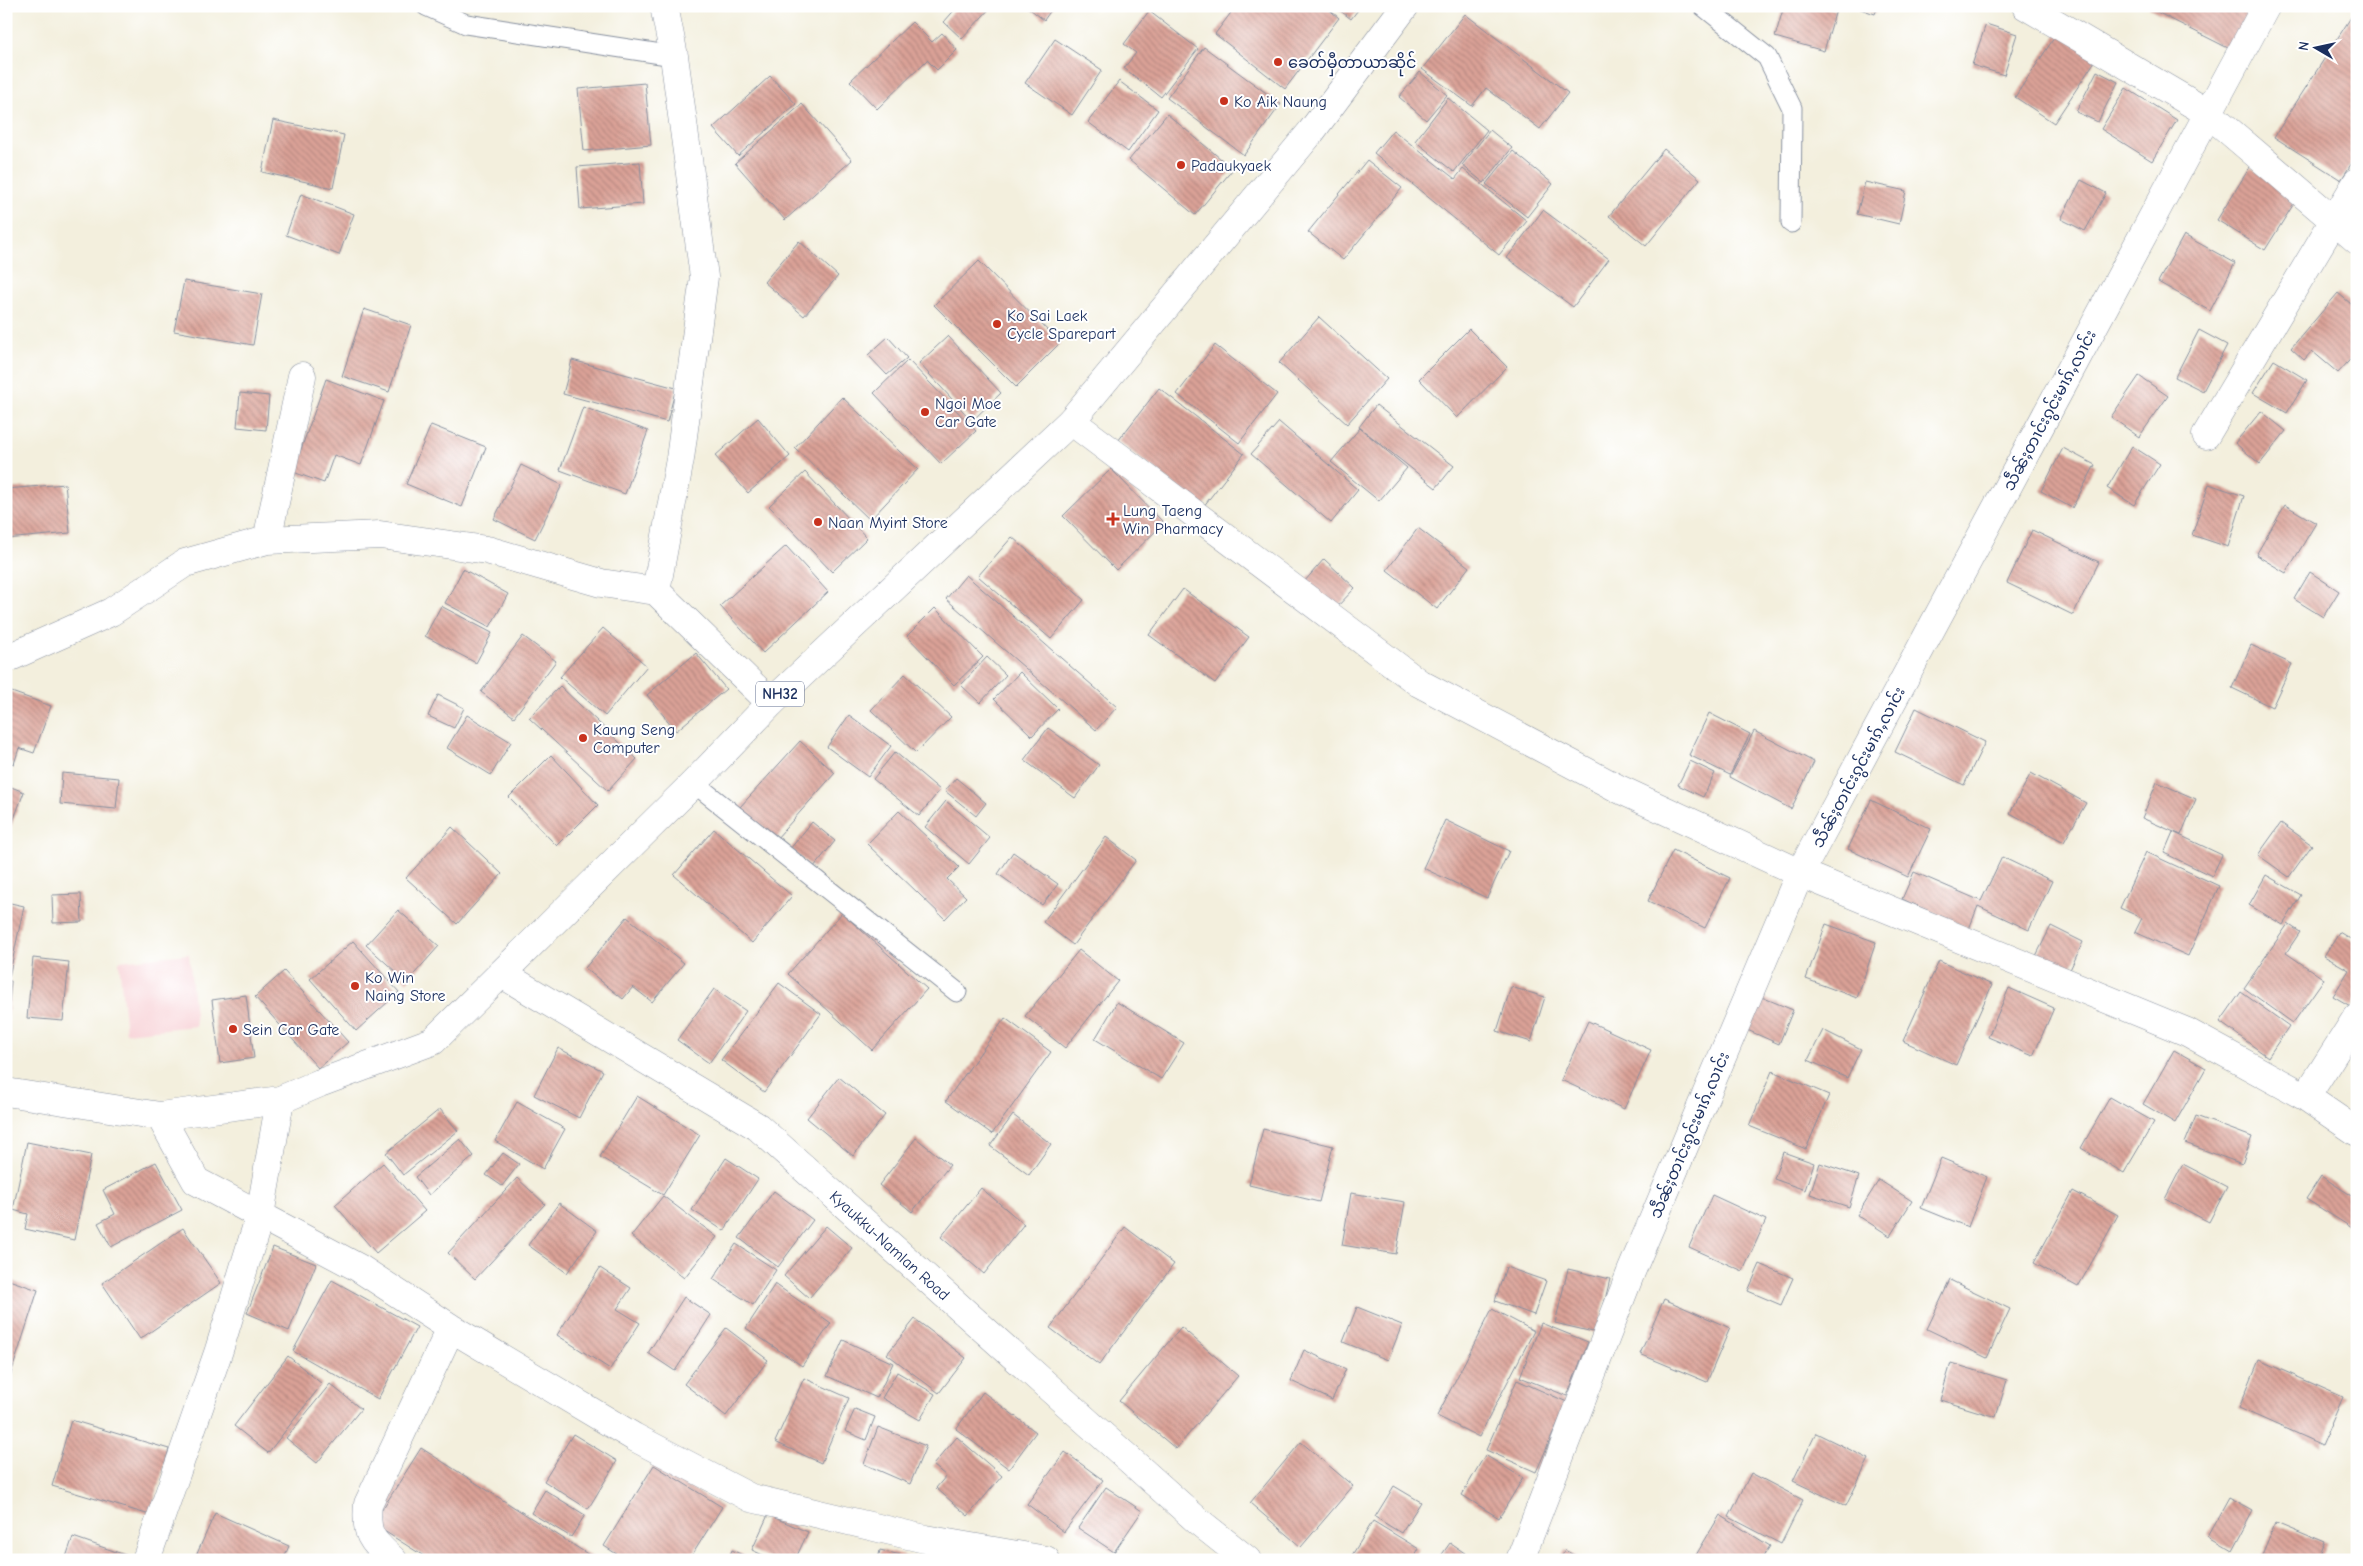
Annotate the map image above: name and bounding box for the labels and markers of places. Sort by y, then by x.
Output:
place label: ခေတ်မှီတာယာဆိုင် [1288,51,1417,77]
marker: ခေတ်မှီတာယာဆိုင် [1272,56,1284,68]
place label: Ko Aik Naung [1234,93,1327,111]
marker: Ko Aik Naung [1218,95,1230,107]
place label: Padaukyaek [1191,157,1271,175]
marker: Padaukyaek [1175,159,1187,171]
place label: Ko Sai Laek Cycle Sparepart [1007,307,1116,343]
marker: Ko Sai Laek Cycle Sparepart [991,318,1003,330]
place label: Ngoi Moe Car Gate [935,395,1001,431]
marker: Ngoi Moe Car Gate [919,406,931,418]
place label: Lung Taeng Win Pharmacy [1123,502,1224,538]
marker: Lung Taeng Win Pharmacy [1107,513,1119,525]
place label: Naan Myint Store [828,514,948,532]
marker: Naan Myint Store [812,516,824,528]
place label: Kaung Seng Computer [593,721,675,757]
marker: Kaung Seng Computer [577,732,589,744]
place label: Ko Win Naing Store [365,969,446,1005]
marker: Ko Win Naing Store [349,980,361,992]
place label: Sein Car Gate [243,1021,339,1039]
marker: Sein Car Gate [227,1023,239,1035]

